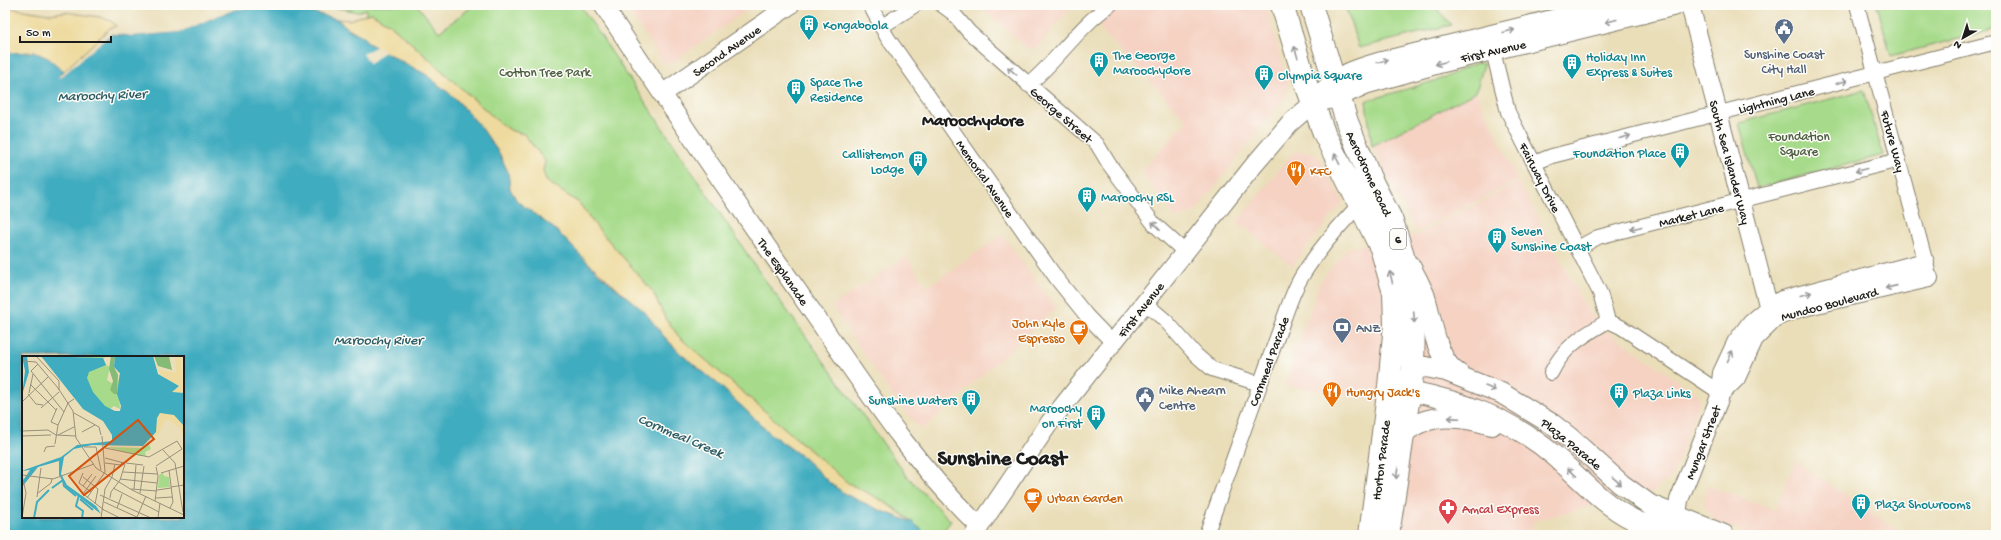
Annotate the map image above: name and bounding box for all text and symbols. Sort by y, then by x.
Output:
building icon: Kongaboola [798,13,820,41]
public building icon: Sunshine Coast City Hall [1773,17,1795,45]
scale bar [20,18,111,44]
one-way arrow [1605,18,1618,26]
north arrow [1943,18,1983,58]
place label: Kongaboola [823,19,889,34]
street label: Second Avenue [690,23,765,81]
text: 50 m [26,27,51,41]
one-way arrow [1502,27,1515,34]
text: N [1951,37,1965,51]
street label: First Avenue [1459,38,1528,67]
one-way arrow [1292,46,1299,59]
place label: Sunshine Coast City Hall [1744,48,1826,78]
place label: The George Maroochydore [1112,49,1191,79]
building icon: The George Maroochydore [1088,50,1110,78]
place label: Holiday Inn Express & Suites [1586,51,1673,81]
building icon: Holiday Inn Express & Suites [1561,52,1583,80]
one-way arrow [1376,57,1389,65]
one-way arrow [1435,60,1448,67]
building icon: Olympia Square [1253,63,1275,91]
park label: Cotton Tree Park [499,66,592,81]
one-way arrow [1007,66,1017,75]
place label: Olympia Square [1278,69,1363,84]
place label: Space The Residence [810,76,863,106]
building icon: Space The Residence [785,77,807,105]
one-way arrow [1835,78,1848,85]
street label: George Street [1026,85,1096,148]
street label: Lightning Lane [1737,85,1816,118]
water label: Maroochy River [58,86,149,107]
street label: South Sea Islander Way [1705,99,1753,227]
street label: Future Way [1876,108,1907,175]
district label: Maroochydore [922,112,1025,132]
street label: Aerodrome Road [1341,129,1395,220]
park label: Foundation Square [1767,130,1831,160]
one-way arrow [1618,133,1631,140]
street label: Memorial Avenue [952,138,1016,221]
street label: Fairway Drive [1514,140,1563,216]
building icon: Foundation Place [1669,141,1691,169]
place label: Foundation Place [1572,147,1666,162]
place label: Callistemon Lodge [842,148,905,178]
building icon: Callistemon Lodge [907,149,929,177]
one-way arrow [1333,153,1340,165]
restaurant icon: KFC [1285,159,1307,187]
place label: KFC [1310,165,1332,180]
one-way arrow [1855,166,1868,174]
building icon: Maroochy RSL [1076,185,1098,213]
place label: Maroochy RSL [1101,191,1175,206]
street label: Market Lane [1657,201,1726,232]
one-way arrow [1151,221,1161,231]
place label: Seven Sunshine Coast [1511,225,1593,255]
one-way arrow [1629,225,1642,232]
building icon: Seven Sunshine Coast [1486,226,1508,254]
road number: 6 [1390,229,1406,249]
street label: The Esplanade [753,235,811,309]
one-way arrow [1386,271,1394,284]
street label: First Avenue [1115,280,1168,342]
one-way arrow [1885,283,1898,291]
street label: Mundoo Boulevard [1780,285,1881,326]
one-way arrow [1800,290,1813,297]
one-way arrow [1410,310,1417,323]
street label: Cornmeal Parade [1247,315,1294,409]
bank icon: ANZ [1331,316,1353,344]
place label: John Kyle Espresso [1012,317,1065,347]
cafe icon: John Kyle Espresso [1068,318,1090,346]
place label: ANZ [1356,322,1381,337]
water label: Maroochy River [334,333,425,350]
one-way arrow [1727,351,1734,363]
inset map [22,356,184,518]
restaurant icon: Hungry Jack's [1321,380,1343,408]
building icon: Plaza Links [1608,381,1630,409]
place label: Mike Ahearn Centre [1159,384,1227,414]
public building icon: Mike Ahearn Centre [1134,385,1156,413]
one-way arrow [1484,385,1496,393]
place label: Hungry Jack's [1346,386,1421,401]
place label: Plaza Links [1632,387,1692,402]
building icon: Sunshine Waters [960,388,982,416]
place label: Sunshine Waters [868,394,958,409]
place label: Maroochy on First [1030,402,1084,432]
street label: Mungar Street [1683,402,1726,482]
building icon: Maroochy on First [1085,403,1107,431]
water label: Cornmeal Creek [635,412,727,464]
one-way arrow [1448,414,1461,421]
street label: Plaza Parade [1536,415,1604,474]
street label: Horton Parade [1370,419,1395,501]
district label: Sunshine Coast [937,448,1069,473]
one-way arrow [1393,466,1401,479]
one-way arrow [1567,467,1577,477]
one-way arrow [1612,476,1623,485]
cafe icon: Urban Garden [1022,486,1044,514]
place label: Urban Garden [1047,492,1124,507]
building icon: Plaza Showrooms [1850,492,1872,520]
pharmacy icon: Amcal Express [1437,497,1459,525]
place label: Plaza Showrooms [1874,498,1971,513]
place label: Amcal Express [1462,503,1540,518]

